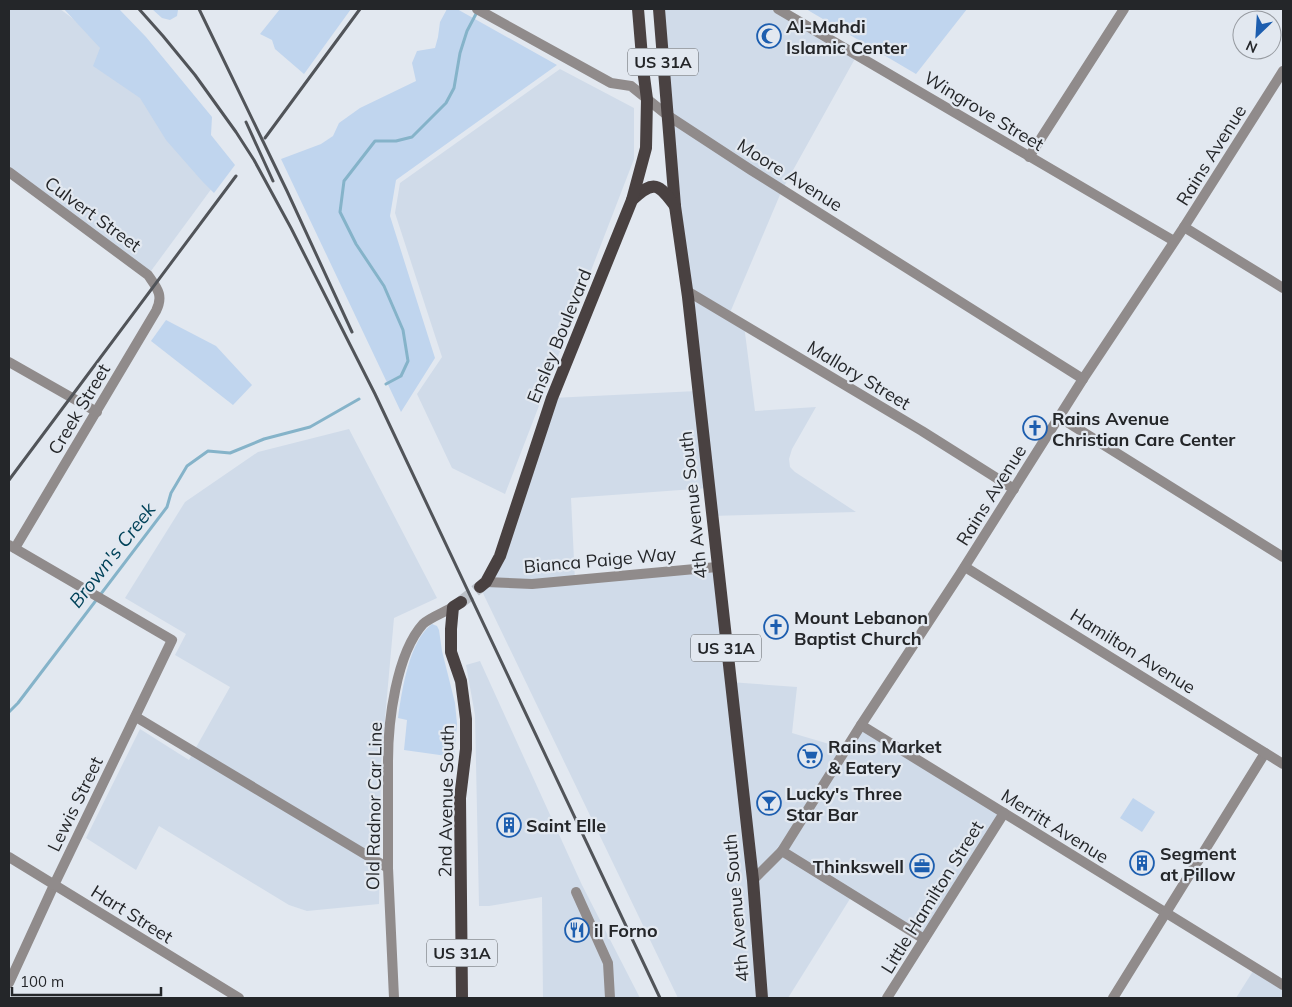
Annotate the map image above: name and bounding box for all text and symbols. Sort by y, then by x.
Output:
north arrow [1232,10,1282,60]
place label: Al-Mahdi Islamic Center [786,15,908,59]
mosque icon: Al-Mahdi Islamic Center [756,23,782,49]
text: N [1243,36,1260,57]
road number: US 31A [628,48,698,76]
street label: Wingrove Street [920,66,1048,156]
street label: Rains Avenue [1171,100,1251,210]
street label: Moore Avenue [733,134,847,216]
street label: Culvert Street [40,171,146,257]
street label: Ensley Boulevard [522,266,596,406]
street label: Mallory Street [803,335,915,415]
street label: Creek Street [43,359,115,459]
place label: Rains Avenue Christian Care Center [1052,407,1236,451]
church icon: Rains Avenue Christian Care Center [1022,415,1048,441]
street label: 4th Avenue South [674,430,712,580]
street label: Rains Avenue [951,440,1031,550]
water label: Brown's Creek [63,497,161,612]
street label: Bianca Paige Way [523,542,678,578]
street label: Hamilton Avenue [1066,603,1200,699]
place label: Mount Lebanon Baptist Church [794,606,928,650]
church icon: Mount Lebanon Baptist Church [763,614,789,640]
road number: US 31A [691,634,761,661]
street label: Old Radnor Car Line [361,722,387,890]
street label: 2nd Avenue South [433,724,459,878]
place label: Rains Market & Eatery [828,735,942,779]
supermarket icon: Rains Market & Eatery [797,743,823,769]
street label: Lewis Street [42,753,108,855]
place label: Lucky's Three Star Bar [786,782,902,826]
street label: Merritt Avenue [997,784,1113,868]
bar icon: Lucky's Three Star Bar [756,790,782,816]
building icon: Saint Elle [496,812,522,838]
place label: Saint Elle [526,814,606,837]
street label: Little Hamilton Street [876,816,988,978]
street label: 4th Avenue South [718,833,754,983]
place label: Segment at Pillow [1160,842,1237,886]
building icon: Segment at Pillow [1129,850,1155,876]
office icon: Thinkswell [909,853,935,879]
place label: Thinkswell [813,855,904,878]
street label: Hart Street [87,880,177,948]
restaurant icon: il Forno [564,917,590,943]
place label: il Forno [594,919,658,942]
road number: US 31A [427,940,497,966]
scale bar [12,964,161,996]
text: 100 m [20,972,64,991]

